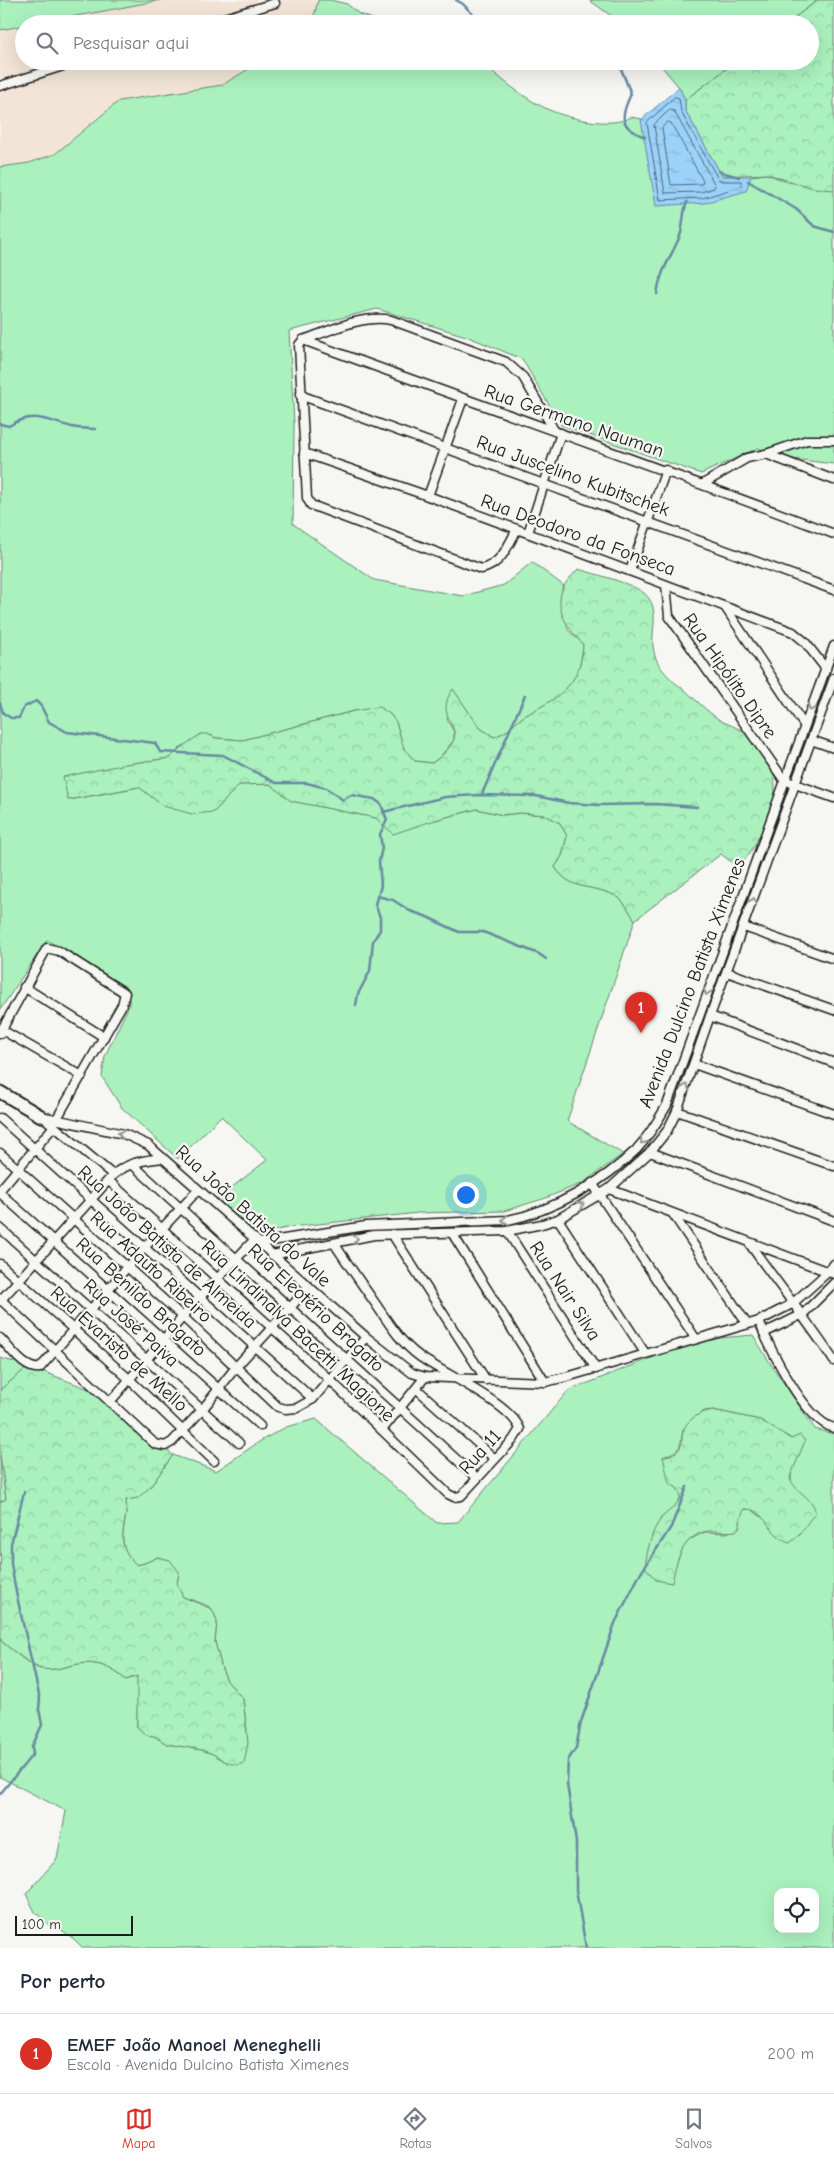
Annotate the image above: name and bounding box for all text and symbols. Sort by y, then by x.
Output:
search box [15,15,819,70]
icon: search [33,29,61,57]
text: Pesquisar aqui [73,32,189,54]
street label: Rua Germano Nauman [481,380,667,462]
street label: Rua Juscelino Kubitschek [474,431,673,521]
street label: Rua Deodoro da Fonseca [478,490,678,580]
street label: Rua Hipólito Dipre [678,609,782,743]
one-way arrow [807,703,817,712]
street label: Avenida Dulcino Batista Ximenes [634,855,750,1111]
one-way arrow [747,897,757,906]
one-way arrow [703,987,713,996]
pin: 1 [625,992,657,1033]
one-way arrow [680,1083,690,1092]
one-way arrow [117,1129,126,1140]
one-way arrow [640,1135,649,1144]
street label: Rua João Batista do Vale [171,1140,335,1292]
street label: Rua João Batista de Almeida [73,1161,261,1333]
your location [453,1182,479,1208]
one-way arrow [576,1202,585,1212]
street label: Rua Adauto Ribeiro [86,1207,216,1327]
one-way arrow [501,1214,509,1225]
street label: Rua Benildo Bragato [71,1233,211,1361]
one-way arrow [350,1234,359,1244]
street label: Rua Lindinalva Bacetti Magione [197,1236,399,1426]
street label: Rua Nair Silva [525,1237,605,1345]
street label: Rua Eleotério Bragato [243,1239,389,1377]
street label: Rua José Paiva [79,1274,183,1372]
street label: Rua Evaristo de Mello [46,1282,192,1416]
street label: Rua 11 [454,1425,506,1479]
map controls [774,1888,819,1933]
button: locate [774,1888,819,1933]
scale bar [15,1913,132,1936]
text: 100 m [22,1916,61,1933]
text: Por perto [20,1969,105,1993]
text: EMEF João Manoel Meneghelli [67,2034,321,2056]
text: 1 [33,2045,39,2063]
text: 200 m [768,2045,814,2063]
text: Escola · Avenida Dulcino Batista Ximenes [67,2056,349,2074]
tab: Mapa [122,2105,156,2152]
tab: Rotas [399,2105,432,2152]
tab: Salvos [675,2105,712,2152]

